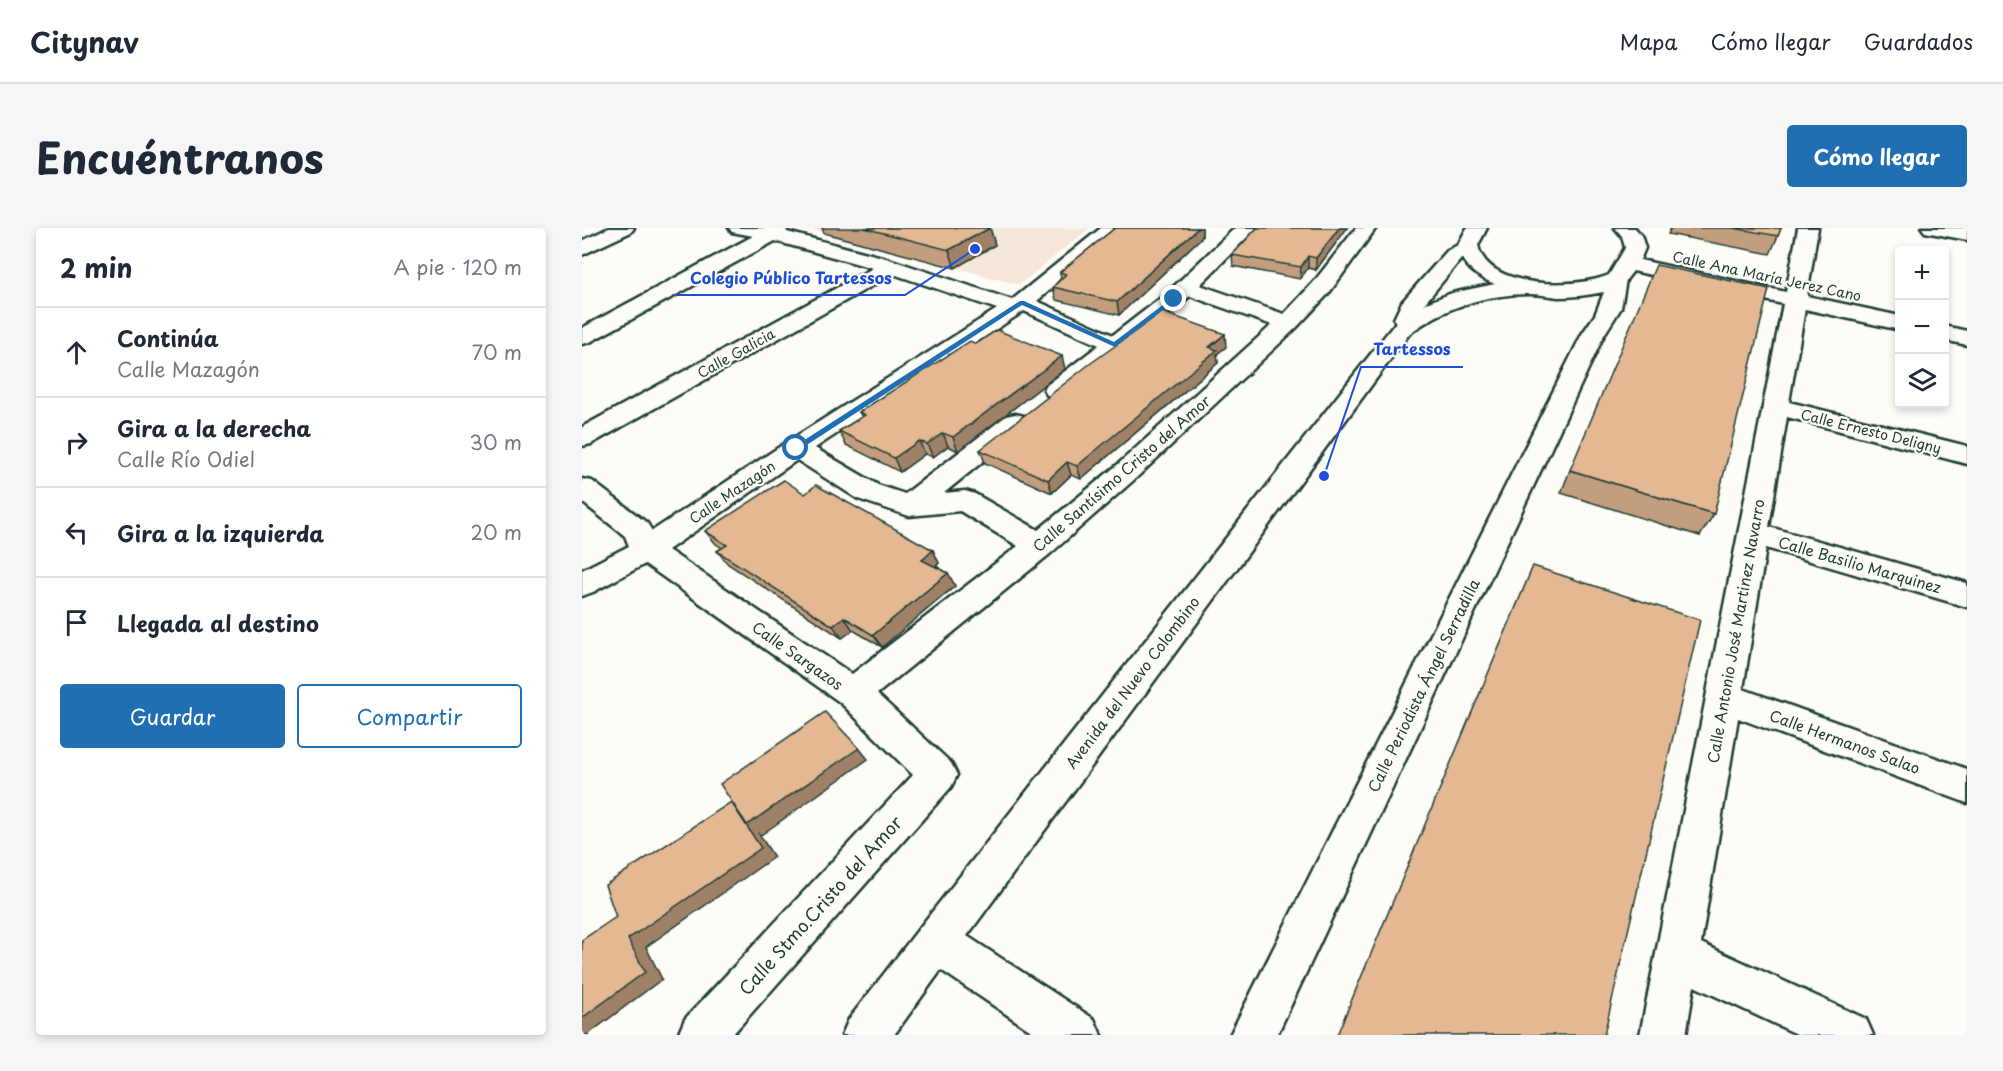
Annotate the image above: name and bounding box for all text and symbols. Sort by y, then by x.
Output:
text: Citynav [30,20,139,63]
text: Mapa [1620,25,1678,57]
text: Cómo llegar [1711,25,1831,57]
text: Guardados [1864,25,1973,57]
text: Encuéntranos [36,125,324,188]
button: Cómo llegar [1787,125,1967,187]
street label: Calle Ana María Jerez Cano [1671,246,1864,306]
map controls [1895,246,1949,408]
button: + [1895,246,1949,300]
text: 2 min [60,248,133,287]
text: A pie · 120 m [394,252,522,282]
callout: Colegio Público Tartessos [677,261,905,295]
text: Colegio Público Tartessos [690,265,892,289]
route end [1160,285,1186,311]
button: − [1895,300,1949,354]
text: Continúa [117,321,219,354]
street label: Calle Galicia [693,323,779,383]
callout: Tartessos [1361,333,1463,367]
icon: ahead [60,336,93,369]
text: Tartessos [1373,336,1451,360]
text: 70 m [472,337,522,367]
text: Calle Mazagón [117,354,260,384]
button: layers [1895,354,1949,408]
street label: Calle Santísimo Cristo del Amor [1027,389,1215,557]
street label: Calle Ernesto Deligny [1799,403,1943,459]
text: Gira a la derecha [117,411,311,444]
icon: right [60,426,93,459]
text: 30 m [469,427,522,457]
route start [782,434,808,460]
text: Calle Río Odiel [117,444,255,474]
street label: Calle Mazagón [685,455,779,529]
street label: Calle Antonio José Martinez Navarro [1700,497,1770,765]
icon: left [60,516,93,549]
text: Gira a la izquierda [117,516,324,549]
text: 20 m [470,517,522,547]
street label: Calle Basilio Marquinez [1776,530,1944,598]
street label: Calle Periodista Ángel Serradilla [1361,574,1485,796]
street label: Avenida del Nuevo Colombino [1059,591,1205,773]
icon: arrive [60,606,93,639]
text: Llegada al destino [117,606,319,639]
street label: Calle Sargazos [748,615,848,695]
button: Guardar [60,684,285,748]
button: Compartir [297,684,522,748]
street label: Calle Hermanos Salao [1767,703,1923,779]
street label: Calle Stmo.Cristo del Amor [732,809,909,1001]

